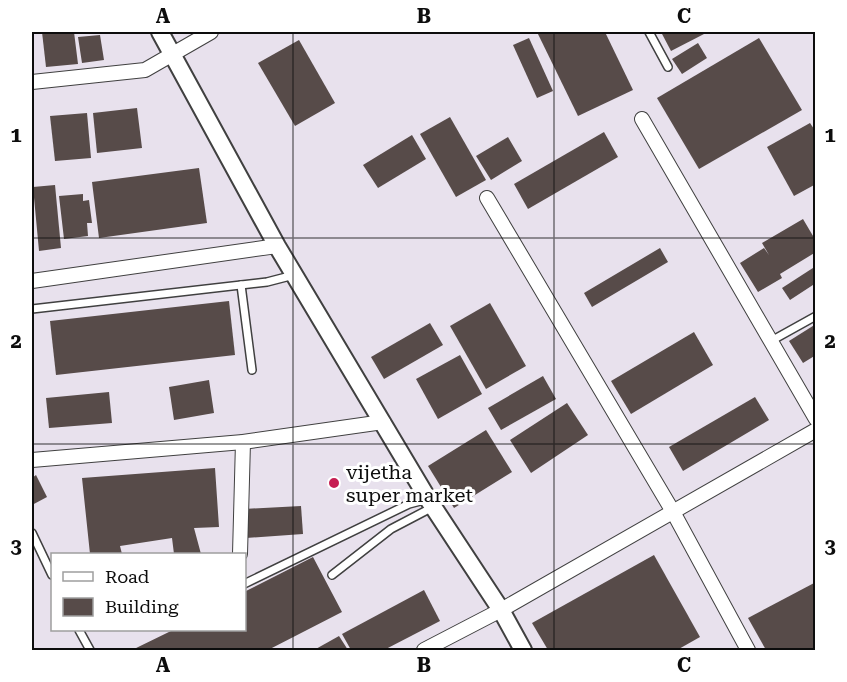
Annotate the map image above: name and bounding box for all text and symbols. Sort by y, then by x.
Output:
text: A [156,4,171,28]
text: B [417,4,431,28]
text: C [677,4,691,28]
text: 1 [10,123,22,147]
text: 1 [824,123,836,147]
text: 2 [10,329,22,353]
text: 2 [824,329,836,353]
place label: vijetha super market [346,460,474,507]
marker: vijetha super market [327,476,341,490]
text: 3 [10,534,22,558]
text: 3 [824,534,836,558]
legend [51,553,246,631]
text: Road [105,566,150,587]
text: Building [105,596,179,617]
text: A [156,653,171,677]
text: B [417,653,431,677]
text: C [677,653,691,677]

